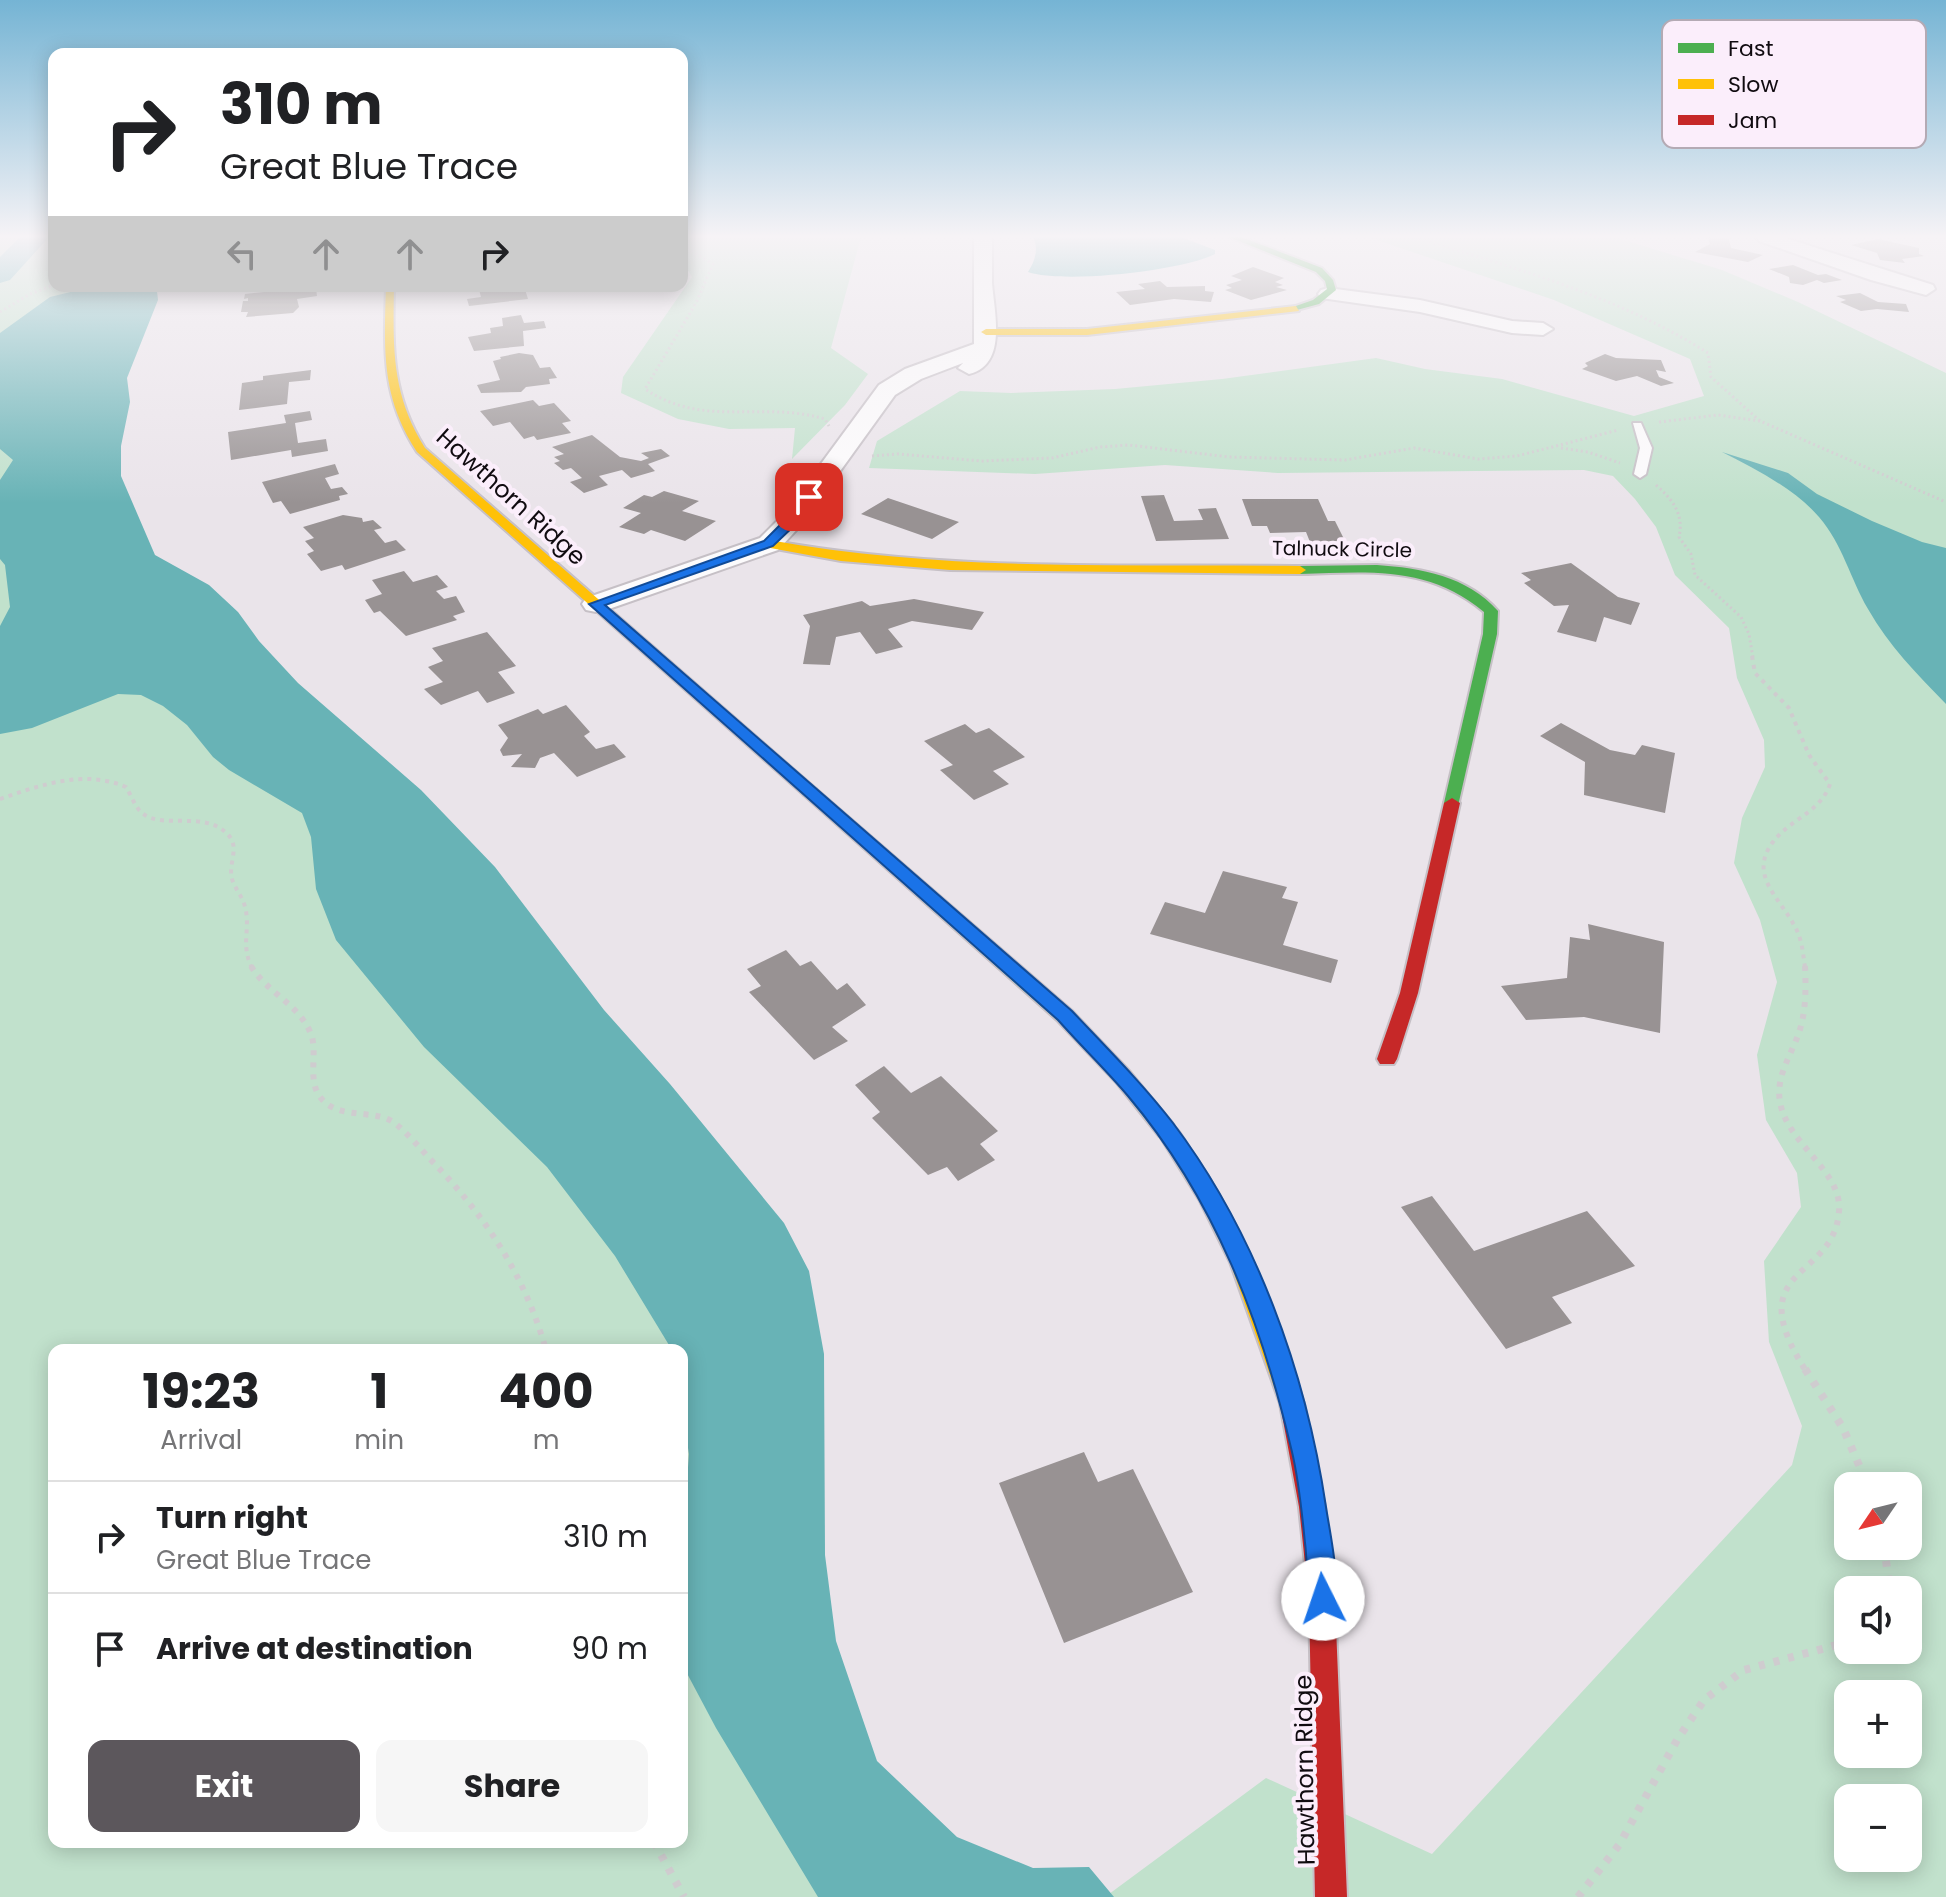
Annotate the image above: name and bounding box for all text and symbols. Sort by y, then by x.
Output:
legend [1662,20,1926,148]
text: Fast [1728,33,1773,64]
text: 310 m [220,65,383,144]
text: Slow [1728,69,1778,100]
icon: right [88,80,192,184]
text: Jam [1728,105,1777,136]
text: Great Blue Trace [220,141,518,192]
icon: left [220,232,264,276]
icon: ahead [304,232,348,276]
icon: ahead [388,232,432,276]
icon: right [472,232,516,276]
street label: Hawthorn Ridge [430,421,593,573]
pin [775,463,843,531]
icon: arrive [787,475,831,519]
street label: Talnuck Circle [1272,534,1412,564]
text: 19:23 [142,1358,260,1425]
text: 1 [370,1358,388,1425]
text: 400 [499,1358,594,1425]
text: Arrival [160,1422,242,1458]
text: min [354,1422,404,1458]
text: m [533,1422,559,1458]
north arrow [1834,1472,1922,1560]
map controls [1834,1472,1922,1872]
text: Turn right [156,1496,308,1539]
icon: right [88,1515,132,1559]
text: 310 m [563,1515,648,1558]
text: Great Blue Trace [156,1542,371,1578]
position arrow [1281,1557,1365,1641]
button: sound [1834,1576,1922,1664]
icon: arrive [88,1627,132,1671]
text: Arrive at destination [156,1627,473,1670]
text: 90 m [571,1627,648,1670]
street label: Hawthorn Ridge [1286,1674,1323,1866]
button: + [1834,1680,1922,1768]
button: Exit [88,1740,360,1832]
button: Share [376,1740,648,1832]
button: − [1834,1784,1922,1872]

